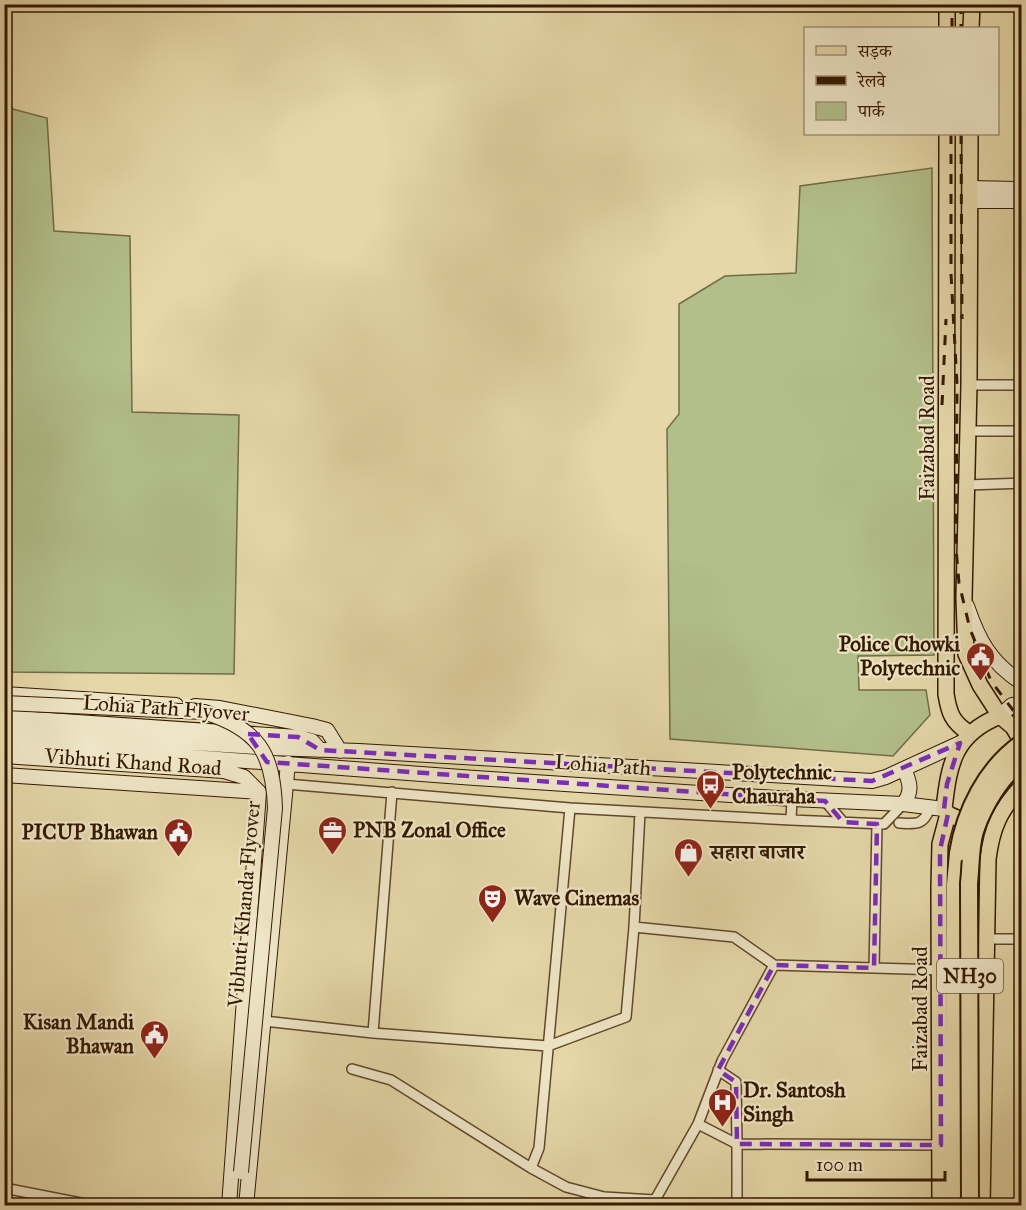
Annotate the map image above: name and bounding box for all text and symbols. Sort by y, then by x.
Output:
legend [804,27,999,135]
text: सड़क [857,40,893,62]
text: रेलवे [856,70,887,92]
text: पार्क [857,100,886,122]
street label: Faizabad Road [914,375,940,501]
place label: Police Chowki Polytechnic [839,631,960,681]
public building icon: Police Chowki Polytechnic [965,640,997,682]
street label: Lohia Path Flyover [82,689,250,727]
street label: Vibhuti Khand Road [43,743,223,781]
street label: Lohia Path [554,749,652,781]
place label: Polytechnic Chauraha [732,759,832,809]
bus stop icon: Polytechnic Chauraha [695,768,727,810]
street label: Vibhuti Khanda Flyover [222,799,266,1009]
office icon: PNB Zonal Office [316,814,348,856]
public building icon: PICUP Bhawan [163,816,195,858]
place label: PNB Zonal Office [353,817,506,843]
place label: PICUP Bhawan [22,819,159,845]
shop icon: सहारा बाजार [673,836,705,878]
place label: सहारा बाजार [708,839,806,865]
theatre icon: Wave Cinemas [477,882,509,924]
place label: Wave Cinemas [514,885,639,911]
street label: Faizabad Road [907,946,933,1072]
road number: NH30 [937,959,1003,993]
place label: Kisan Mandi Bhawan [23,1009,135,1059]
public building icon: Kisan Mandi Bhawan [139,1018,171,1060]
place label: Dr. Santosh Singh [743,1077,846,1127]
hospital icon: Dr. Santosh Singh [706,1086,738,1128]
scale bar [807,1144,945,1182]
text: 100 m [816,1154,863,1176]

